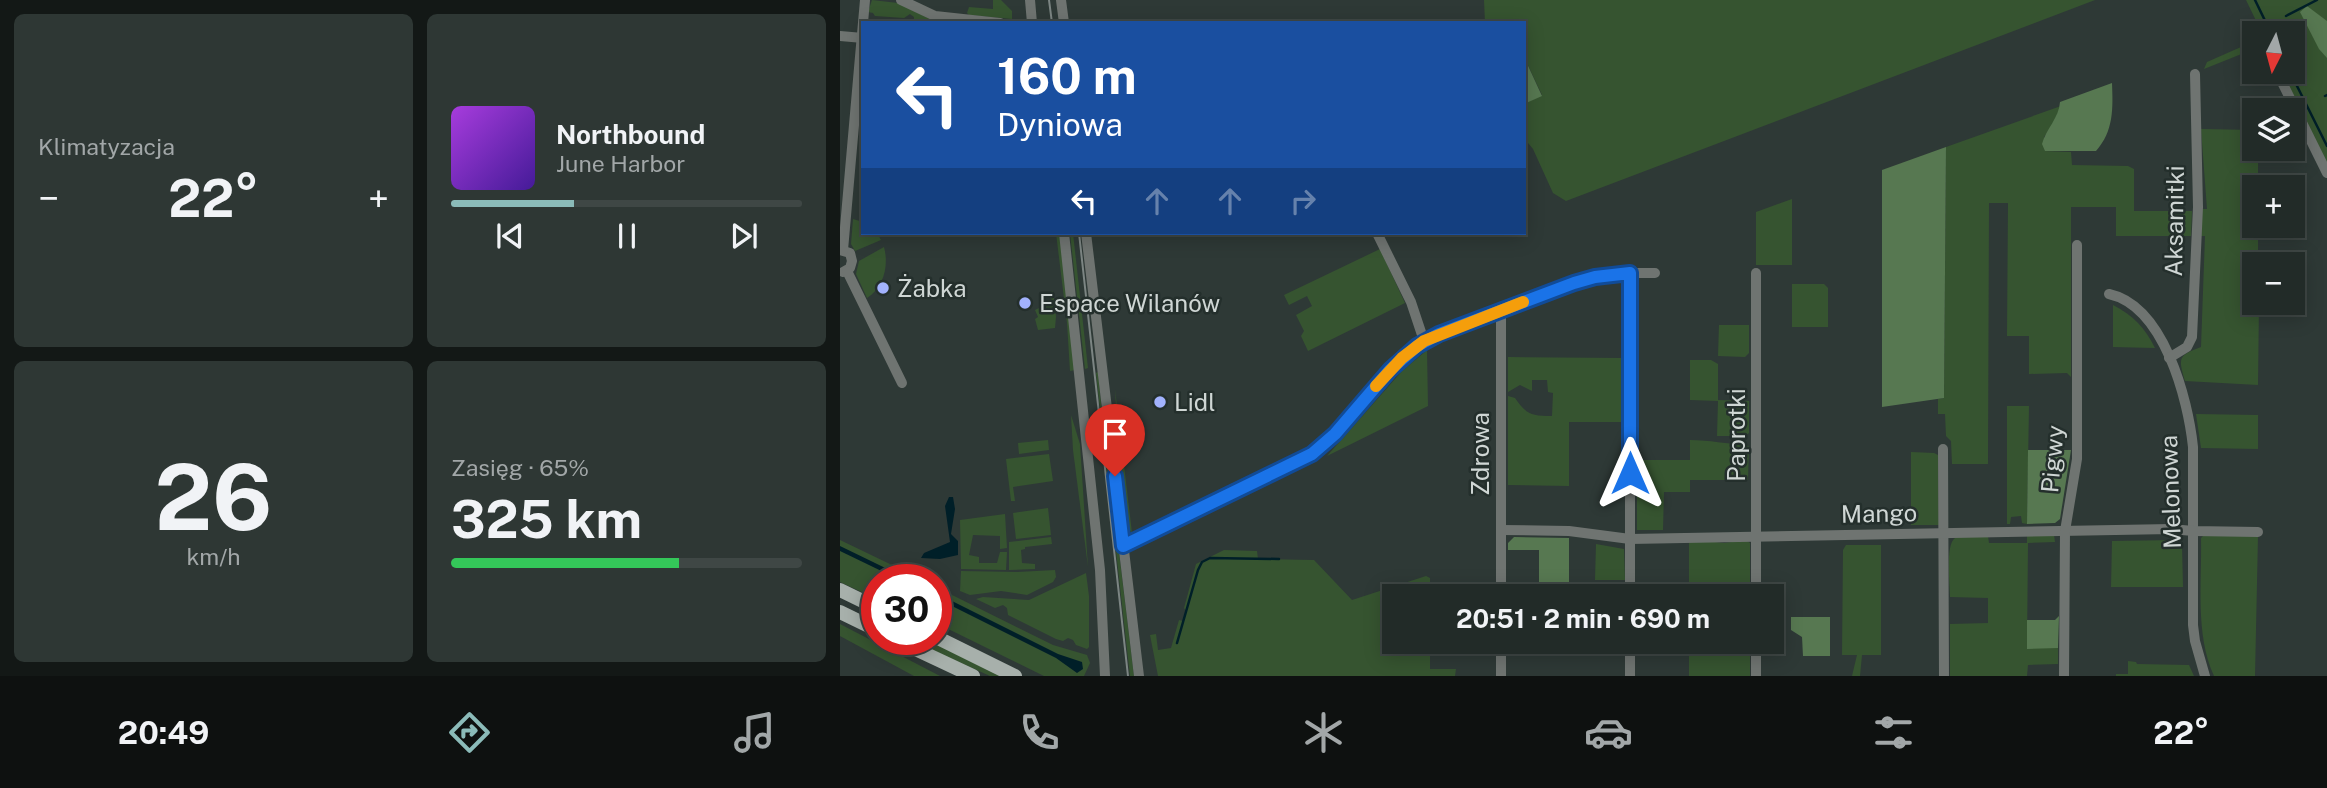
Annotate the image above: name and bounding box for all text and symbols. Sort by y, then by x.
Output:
north arrow [2242,21,2305,84]
map controls [2242,21,2305,315]
text: 160 m [997,47,1137,105]
icon: left [882,49,973,140]
button: layers [2242,98,2305,161]
text: Dyniowa [997,106,1123,143]
text: Northbound [556,119,705,150]
text: Klimatyzacja [38,133,175,160]
text: June Harbor [556,150,685,177]
street label: Aksamitki [2159,165,2189,277]
text: 22° [168,168,259,229]
button: + [2242,175,2305,238]
text: − [38,176,59,221]
text: + [368,176,389,221]
icon: left [1065,182,1103,220]
icon: ahead [1138,182,1176,220]
icon: ahead [1211,182,1249,220]
icon: right [1284,182,1322,220]
icon: previous [491,217,529,255]
icon: pause [608,217,646,255]
icon: next [725,217,763,255]
button: − [2242,252,2305,315]
place label: Żabka [897,274,966,302]
marker: Żabka [875,280,891,296]
place label: Espace Wilanów [1039,289,1221,317]
marker: Espace Wilanów [1017,295,1033,311]
place label: Lidl [1174,388,1216,416]
street label: Paprotki [1722,388,1750,482]
marker: Lidl [1152,394,1168,410]
pin [1085,404,1145,476]
street label: Zdrowa [1466,412,1494,496]
icon: arrive [1096,415,1134,453]
street label: Pigwy [2035,424,2069,494]
street label: Melonowa [2154,435,2186,549]
position arrow [1593,436,1667,510]
text: 26 [155,444,272,550]
text: Zasięg · 65% [451,454,589,481]
text: 325 km [451,489,642,550]
street label: Mango [1841,498,1917,528]
text: km/h [186,543,241,570]
speed limit sign: 30 [861,564,952,655]
text: 20:51 · 2 min · 690 m [1456,603,1710,634]
icon: directions [445,708,494,757]
icon: music [730,708,779,757]
icon: phone [1015,708,1064,757]
icon: climate [1299,708,1348,757]
icon: car [1584,708,1633,757]
icon: filters [1869,708,1918,757]
text: 20:49 [118,714,209,751]
text: 22° [2153,714,2209,751]

